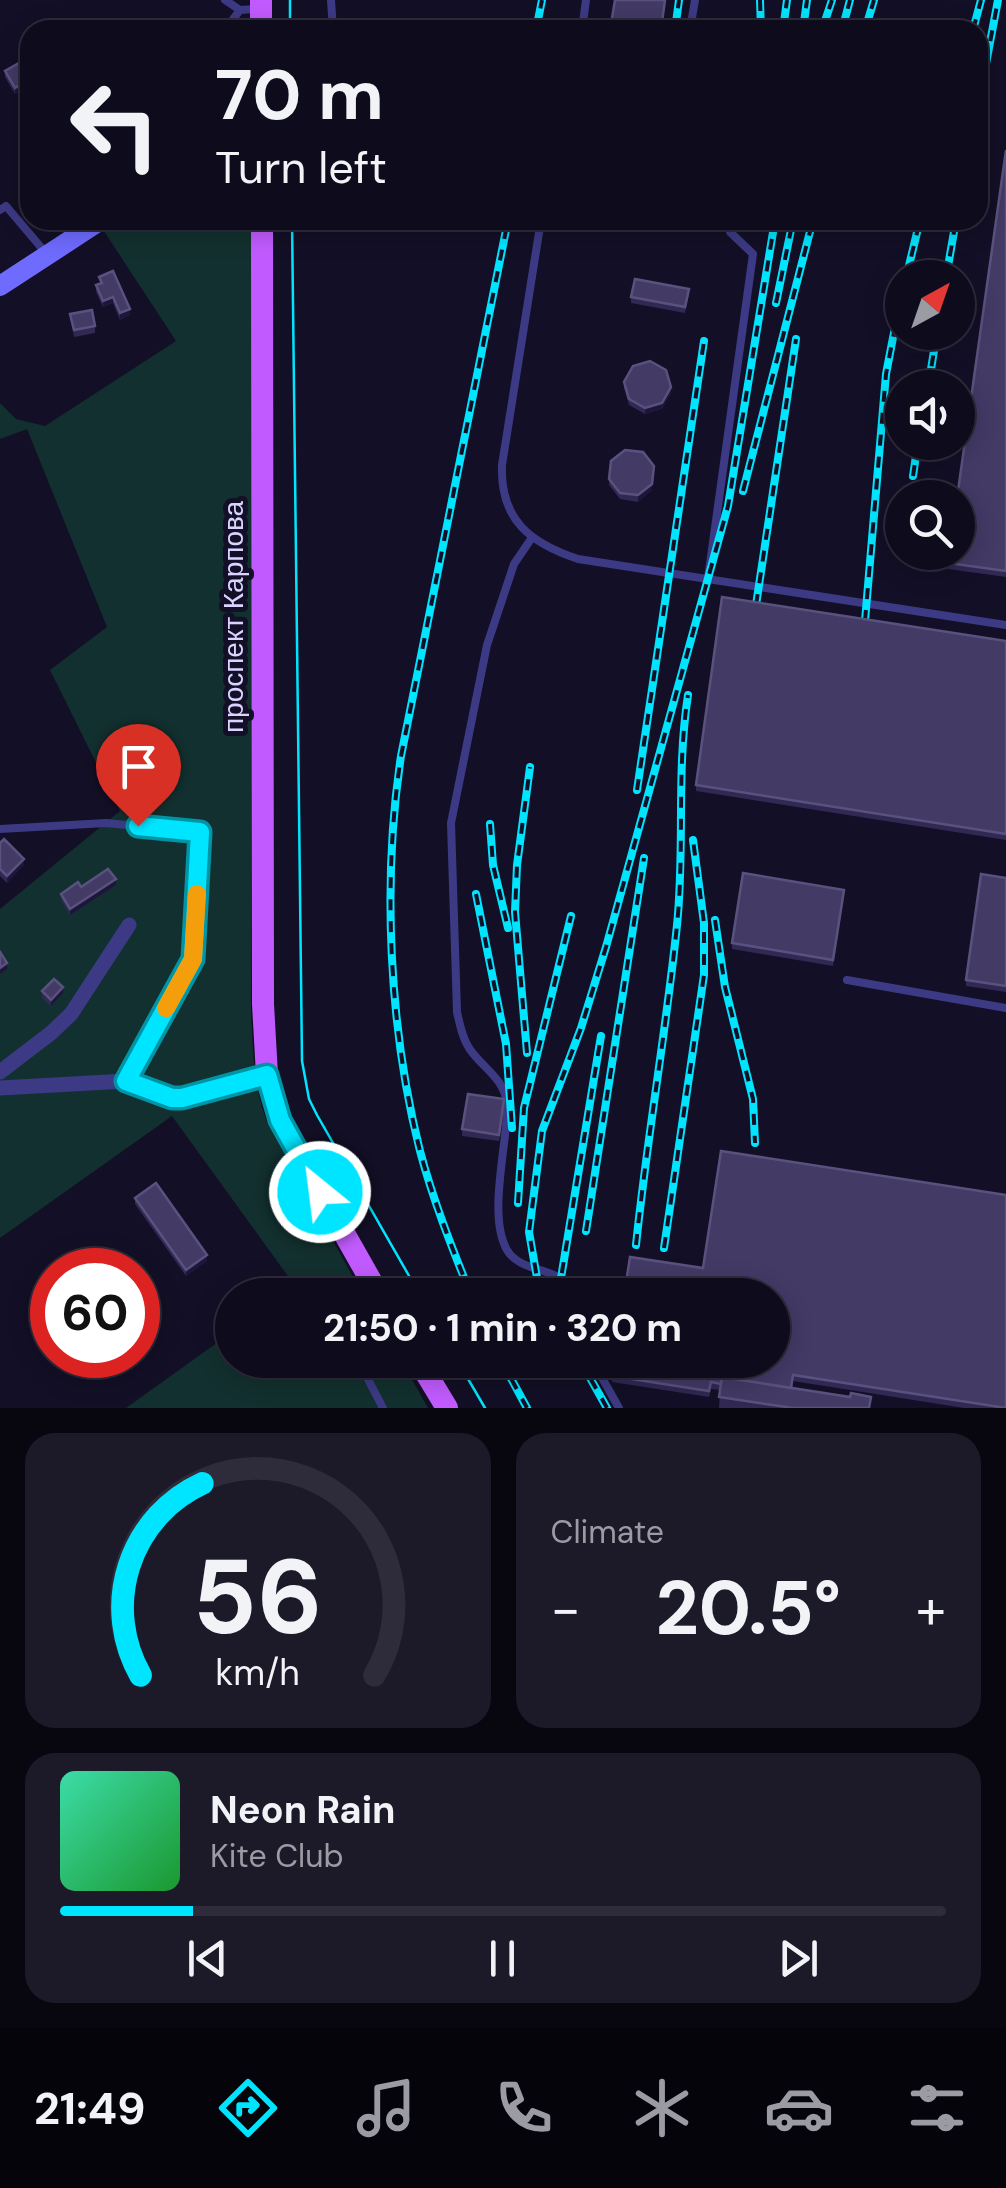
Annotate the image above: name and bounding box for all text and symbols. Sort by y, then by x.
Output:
text: 70 m [215,50,384,141]
icon: left [50,60,180,190]
text: Turn left [215,138,387,197]
north arrow [885,260,975,350]
map controls [885,260,975,570]
button: sound [885,370,975,460]
button: search [885,480,975,570]
street label: проспект Карпова [215,500,252,733]
pin [96,724,181,827]
icon: arrive [111,739,166,794]
position arrow [268,1140,372,1244]
speed limit sign: 60 [30,1248,160,1378]
text: 21:50 · 1 min · 320 m [323,1303,682,1353]
text: Climate [551,1511,664,1553]
text: 56 [192,1530,323,1665]
text: 20.5° [655,1560,841,1657]
text: − [551,1573,581,1645]
text: + [916,1573,946,1645]
text: km/h [216,1650,300,1696]
text: Neon Rain [210,1785,395,1835]
text: Kite Club [210,1835,344,1877]
icon: previous [180,1931,235,1986]
icon: pause [475,1931,530,1986]
icon: next [771,1931,826,1986]
icon: directions [213,2073,283,2143]
icon: music [351,2073,421,2143]
icon: phone [489,2073,559,2143]
icon: climate [627,2073,697,2143]
icon: car [764,2073,834,2143]
icon: filters [902,2073,972,2143]
text: 21:49 [34,2079,145,2138]

